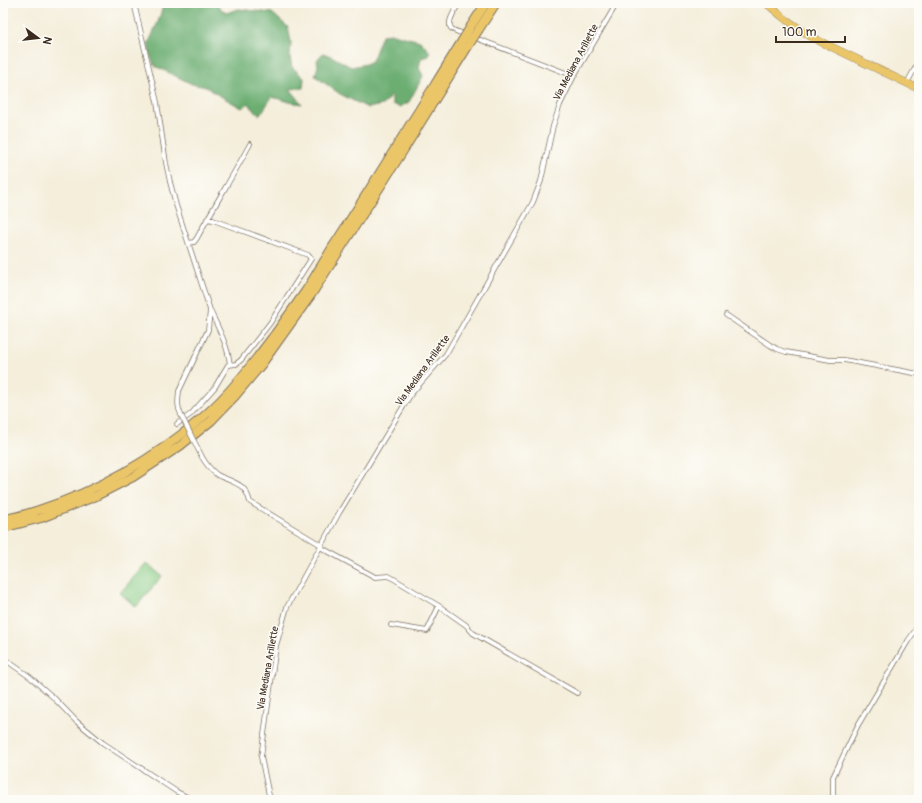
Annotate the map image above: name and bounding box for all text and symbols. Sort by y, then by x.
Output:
north arrow [18,18,58,58]
scale bar [776,18,845,44]
street label: Via Mediana Arillette [551,22,601,103]
text: 100 m [782,25,817,40]
text: N [40,35,54,46]
street label: Via Mediana Arillette [393,333,453,408]
street label: Via Mediana Arillette [255,625,281,711]

